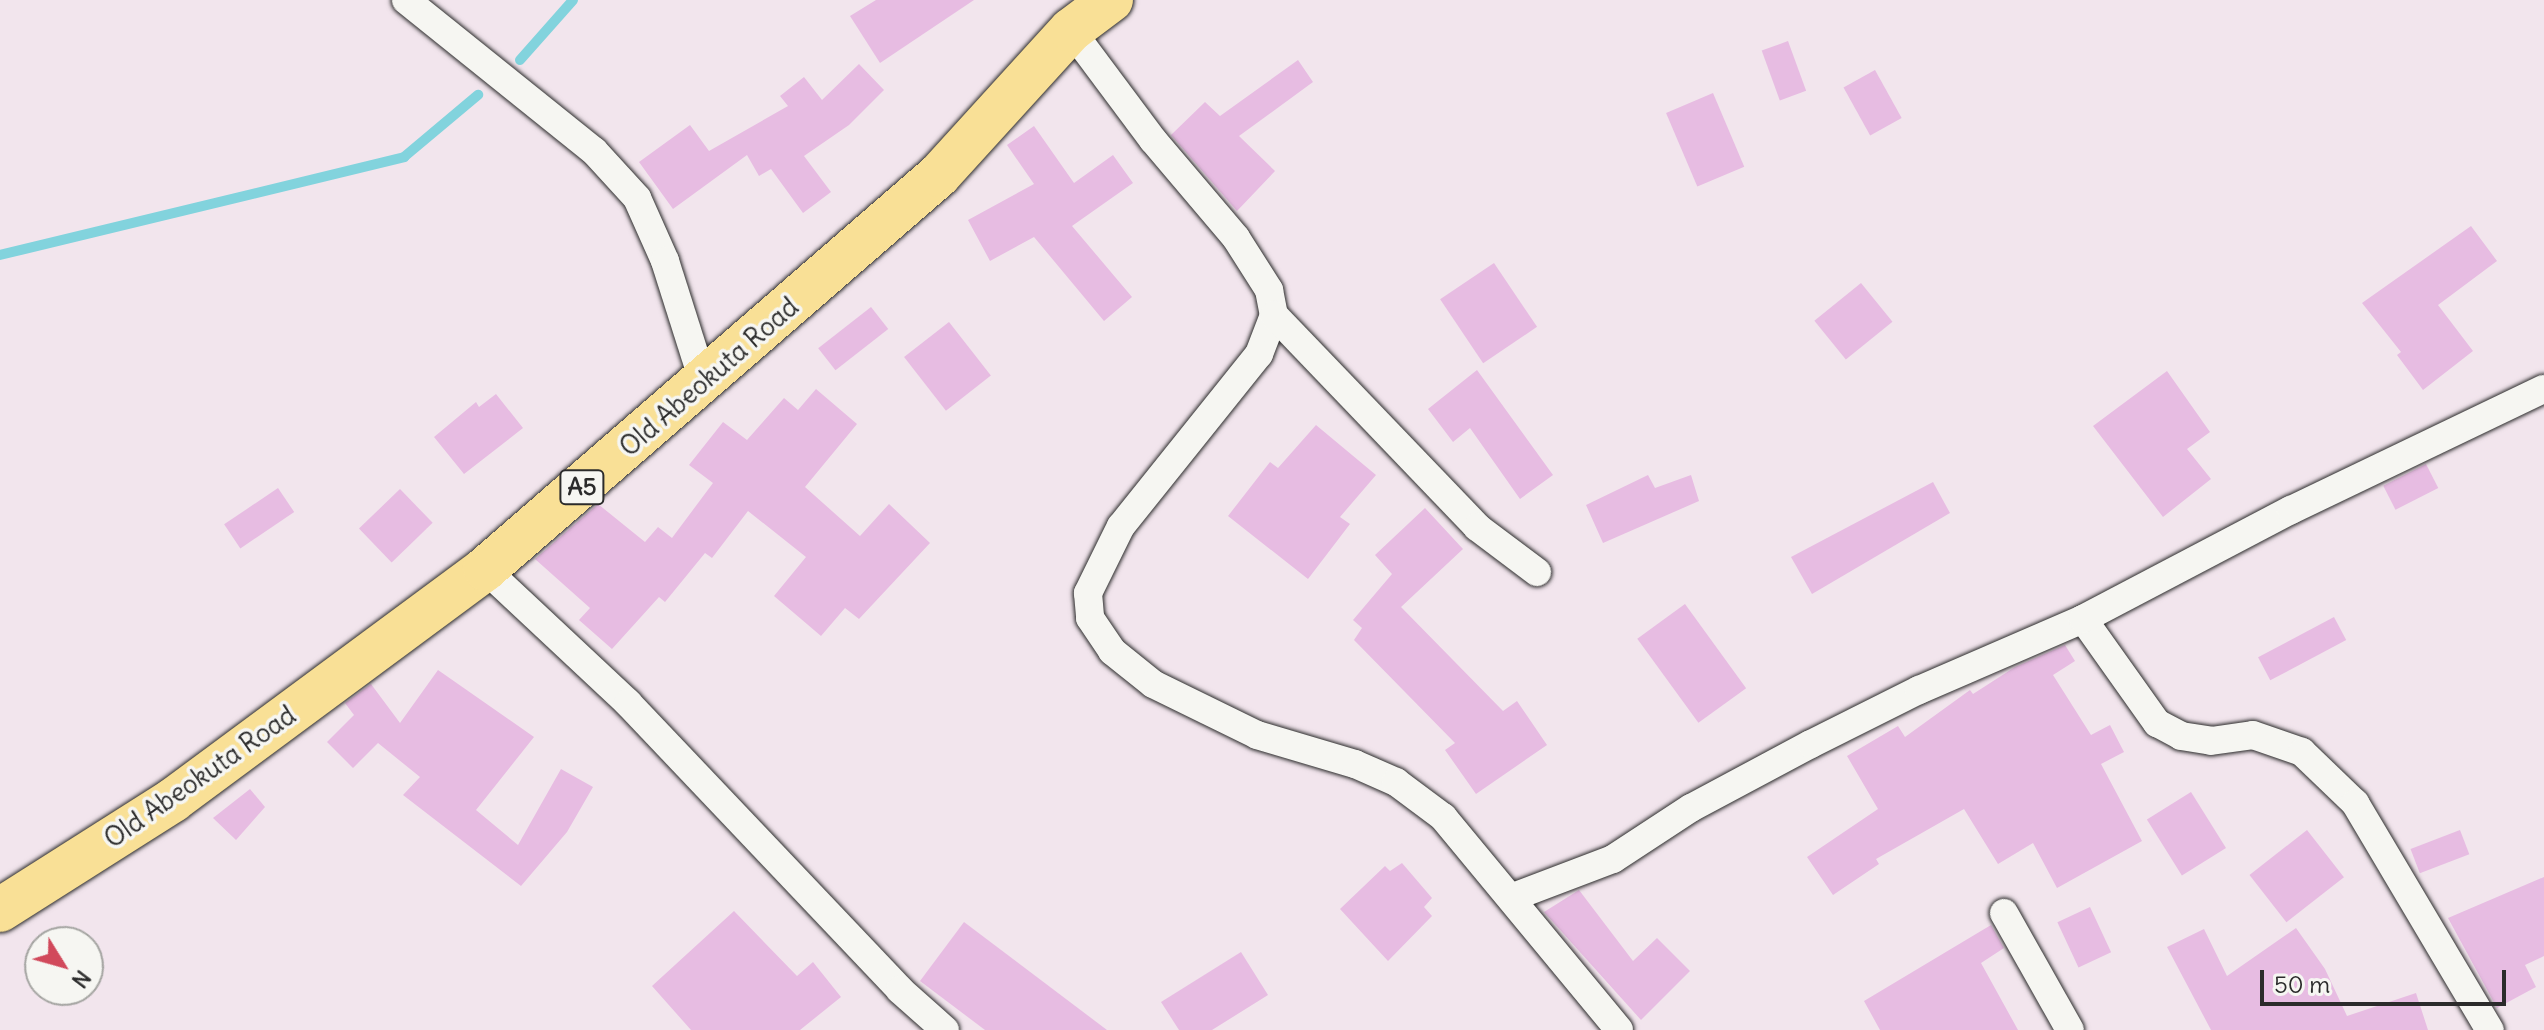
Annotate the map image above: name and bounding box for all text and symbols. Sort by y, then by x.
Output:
street label: Old Abeokuta Road [613,291,805,463]
road number: A5 [558,467,606,507]
street label: Old Abeokuta Road [98,699,302,855]
north arrow [24,926,104,1006]
scale bar [2264,954,2510,1004]
text: N [66,965,97,994]
text: 50 m [2274,969,2330,999]

